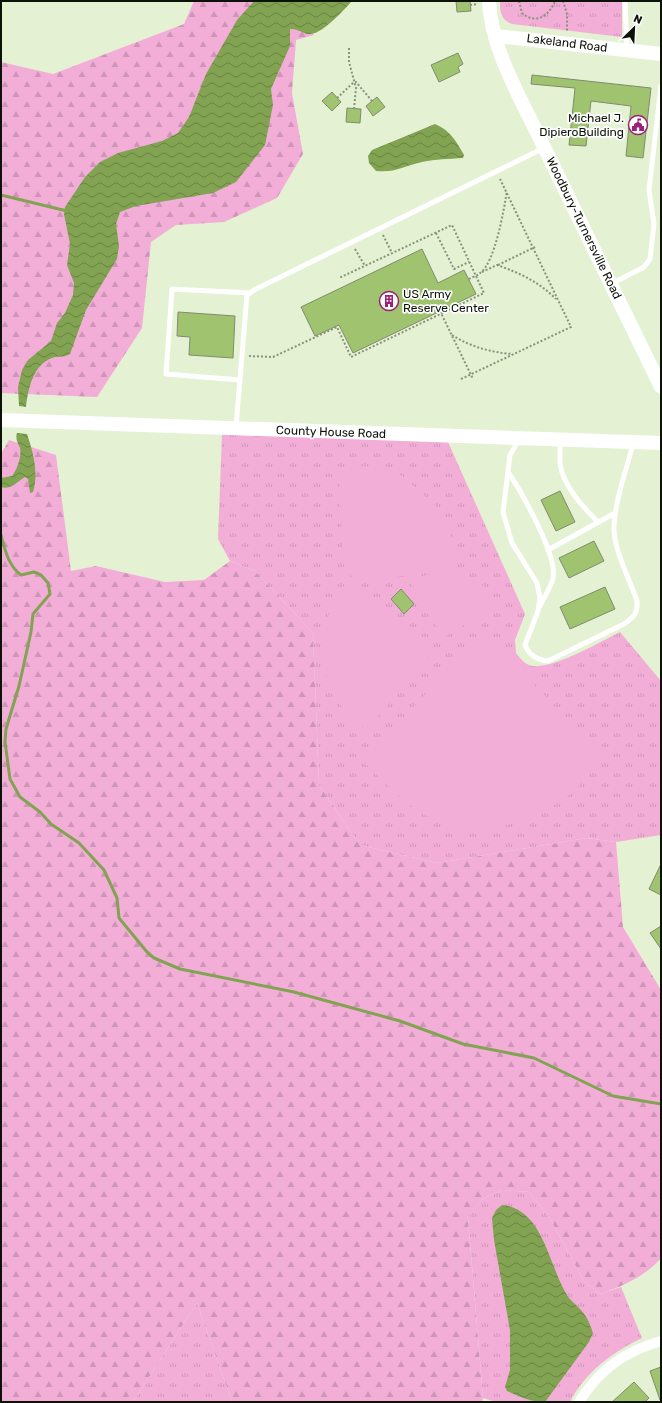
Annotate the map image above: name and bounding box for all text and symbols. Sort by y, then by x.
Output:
north arrow [614,8,654,48]
text: N [632,12,644,27]
street label: Lakeland Road [526,31,608,55]
place label: Michael J. DipieroBuilding [539,111,624,139]
public building icon: Michael J. DipieroBuilding [627,114,649,136]
street label: Woodbury-Turnersville Road [543,155,625,301]
place label: US Army Reserve Center [403,287,489,315]
building icon: US Army Reserve Center [378,290,400,312]
street label: County House Road [276,423,386,441]

